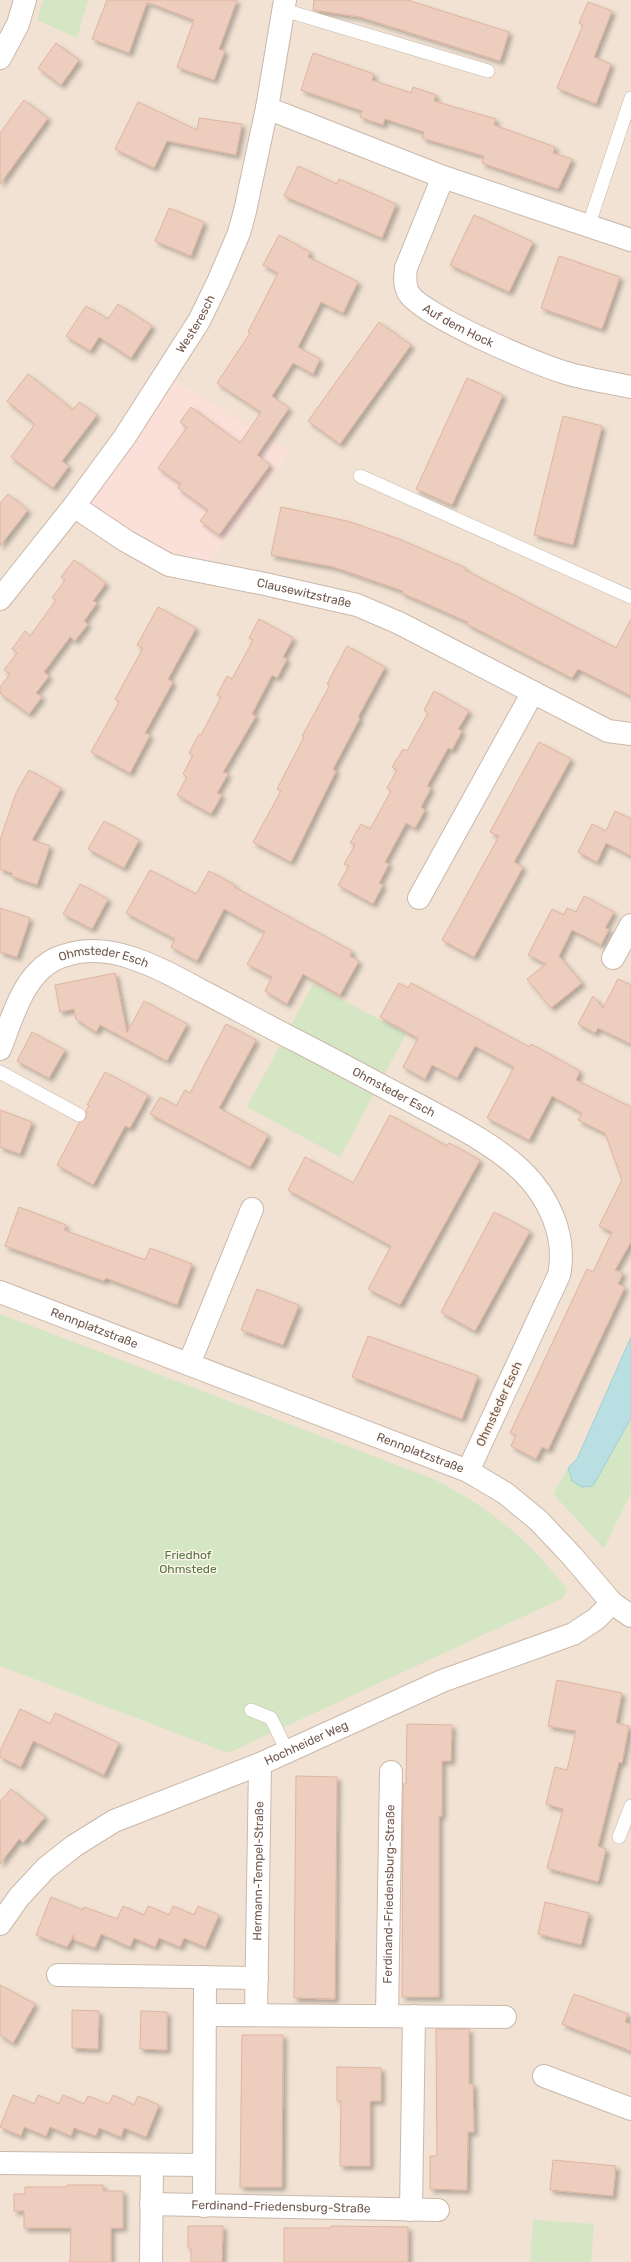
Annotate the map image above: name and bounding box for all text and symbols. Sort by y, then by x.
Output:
street label: Westeresch [173,293,218,356]
street label: Auf dem Hock [420,301,497,350]
street label: Clausewitzstraße [256,576,353,611]
street label: Ohmsteder Esch [57,944,151,971]
street label: Ohmsteder Esch [350,1064,438,1120]
street label: Rennplatzstraße [49,1305,140,1351]
street label: Ohmsteder Esch [473,1359,525,1449]
street label: Rennplatzstraße [375,1430,466,1476]
park label: Friedhof Ohmstede [159,1548,217,1576]
street label: Hochheider Weg [262,1718,350,1768]
street label: Hermann-Tempel-Straße [250,1801,266,1941]
street label: Ferdinand-Friedensburg-Straße [381,1804,397,1984]
street label: Ferdinand-Friedensburg-Straße [191,2198,371,2216]

